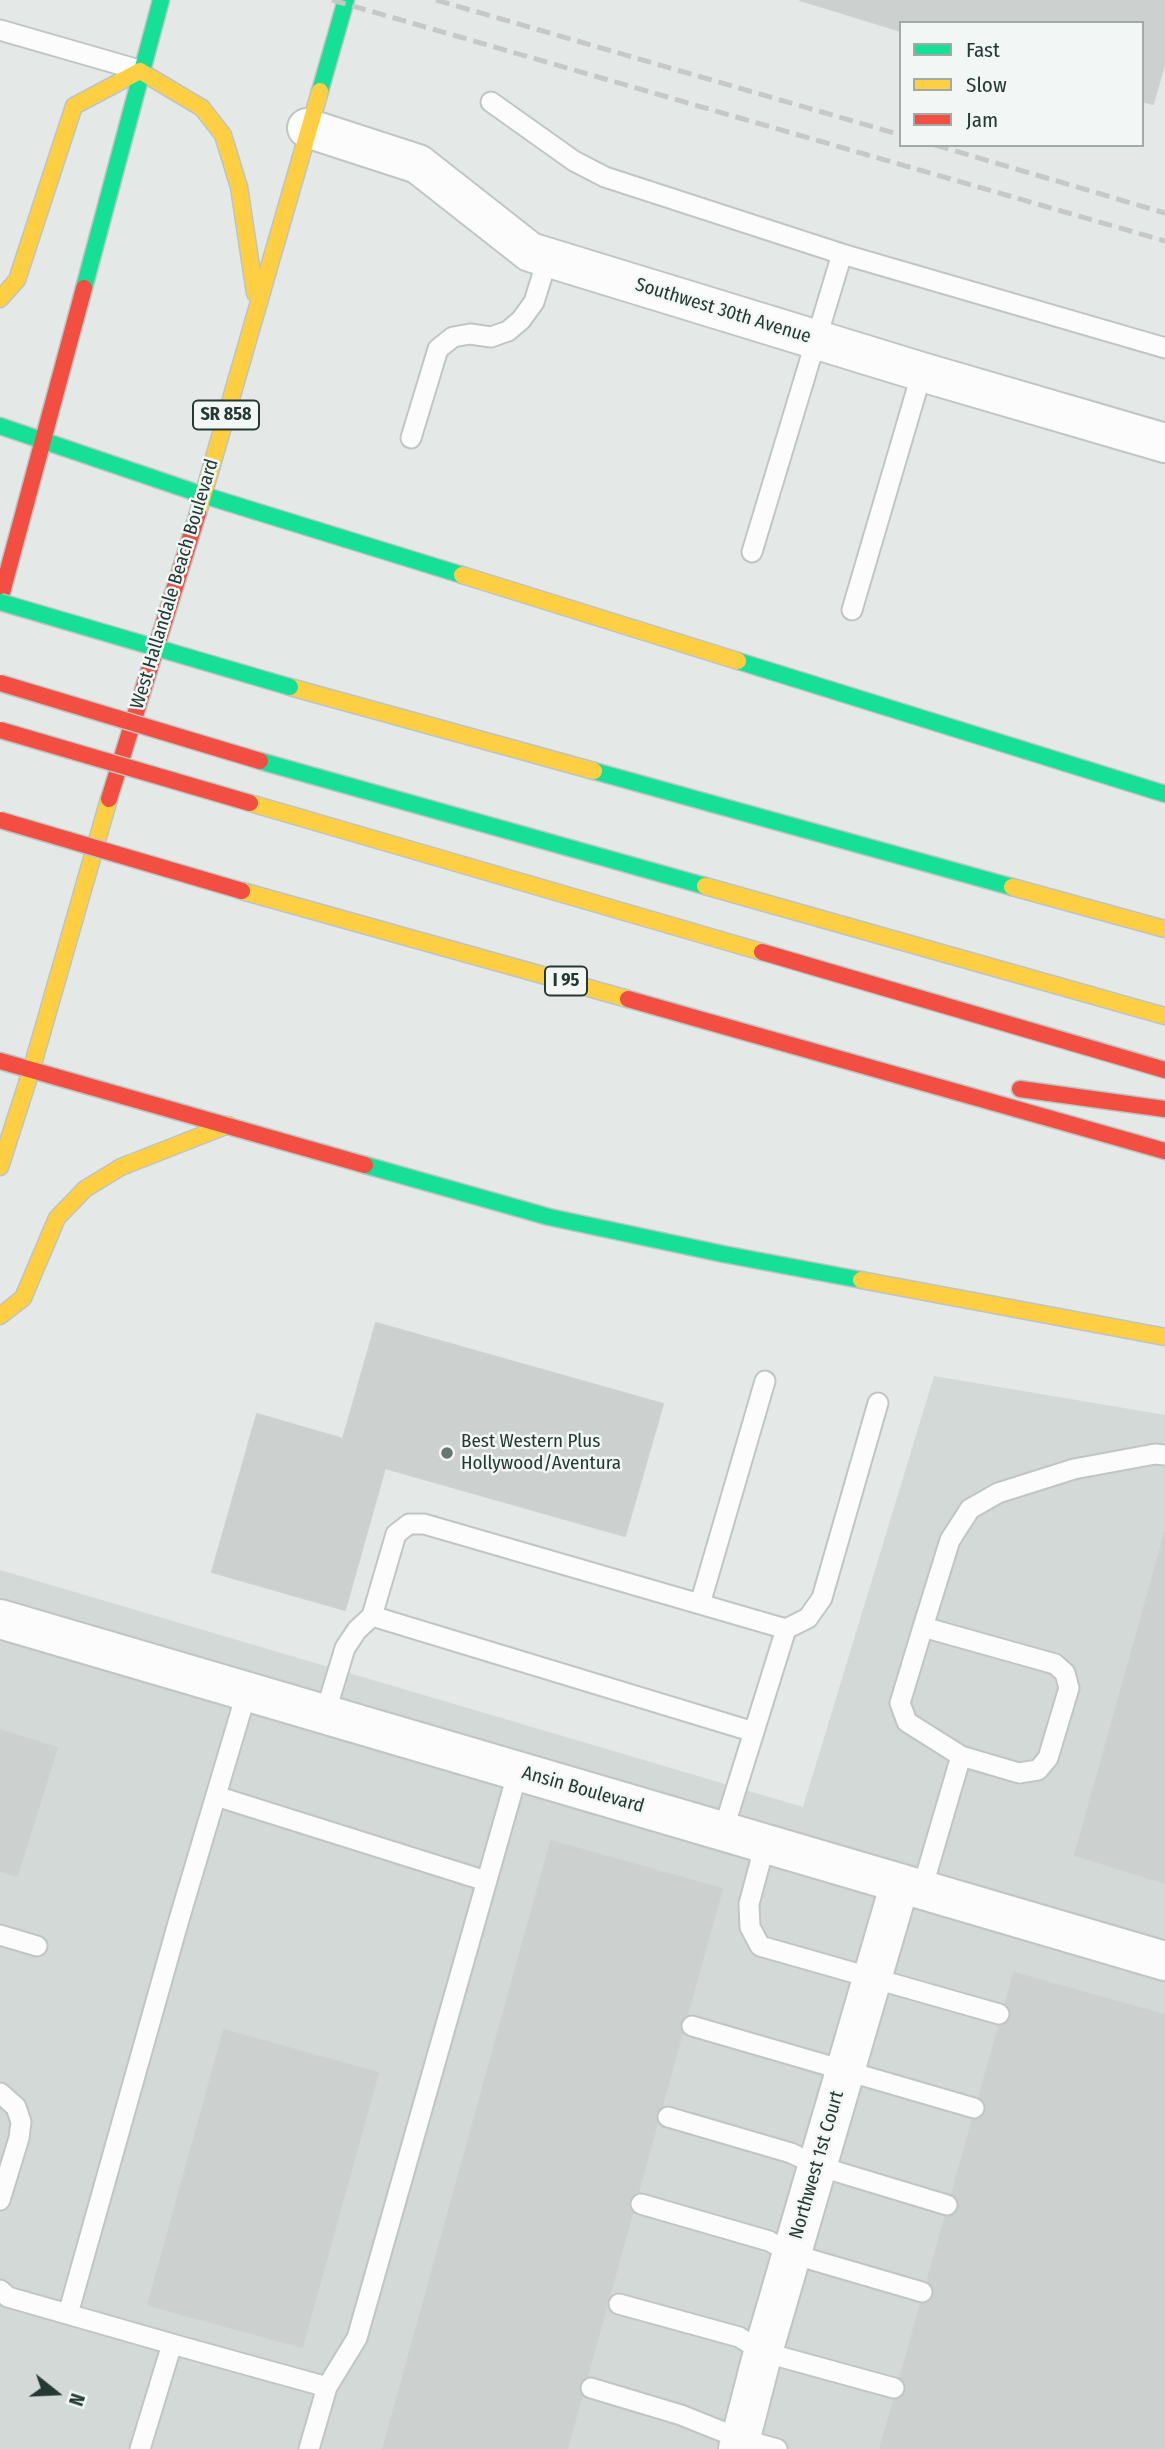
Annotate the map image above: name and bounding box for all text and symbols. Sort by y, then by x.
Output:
legend [899,21,1144,147]
text: Fast [966,37,1000,63]
text: Slow [966,72,1007,98]
text: Jam [966,107,998,133]
street label: Southwest 30th Avenue [632,273,814,349]
road number: SR 858 [193,400,259,430]
street label: West Hallandale Beach Boulevard [126,456,224,712]
road number: I 95 [545,966,587,996]
place label: Best Western Plus Hollywood/Aventura [461,1431,621,1475]
marker: Best Western Plus Hollywood/Aventura [439,1445,455,1461]
street label: Ansin Boulevard [519,1762,647,1818]
street label: Northwest 1st Court [785,2088,849,2242]
north arrow [21,2358,91,2428]
text: N [64,2391,89,2409]

